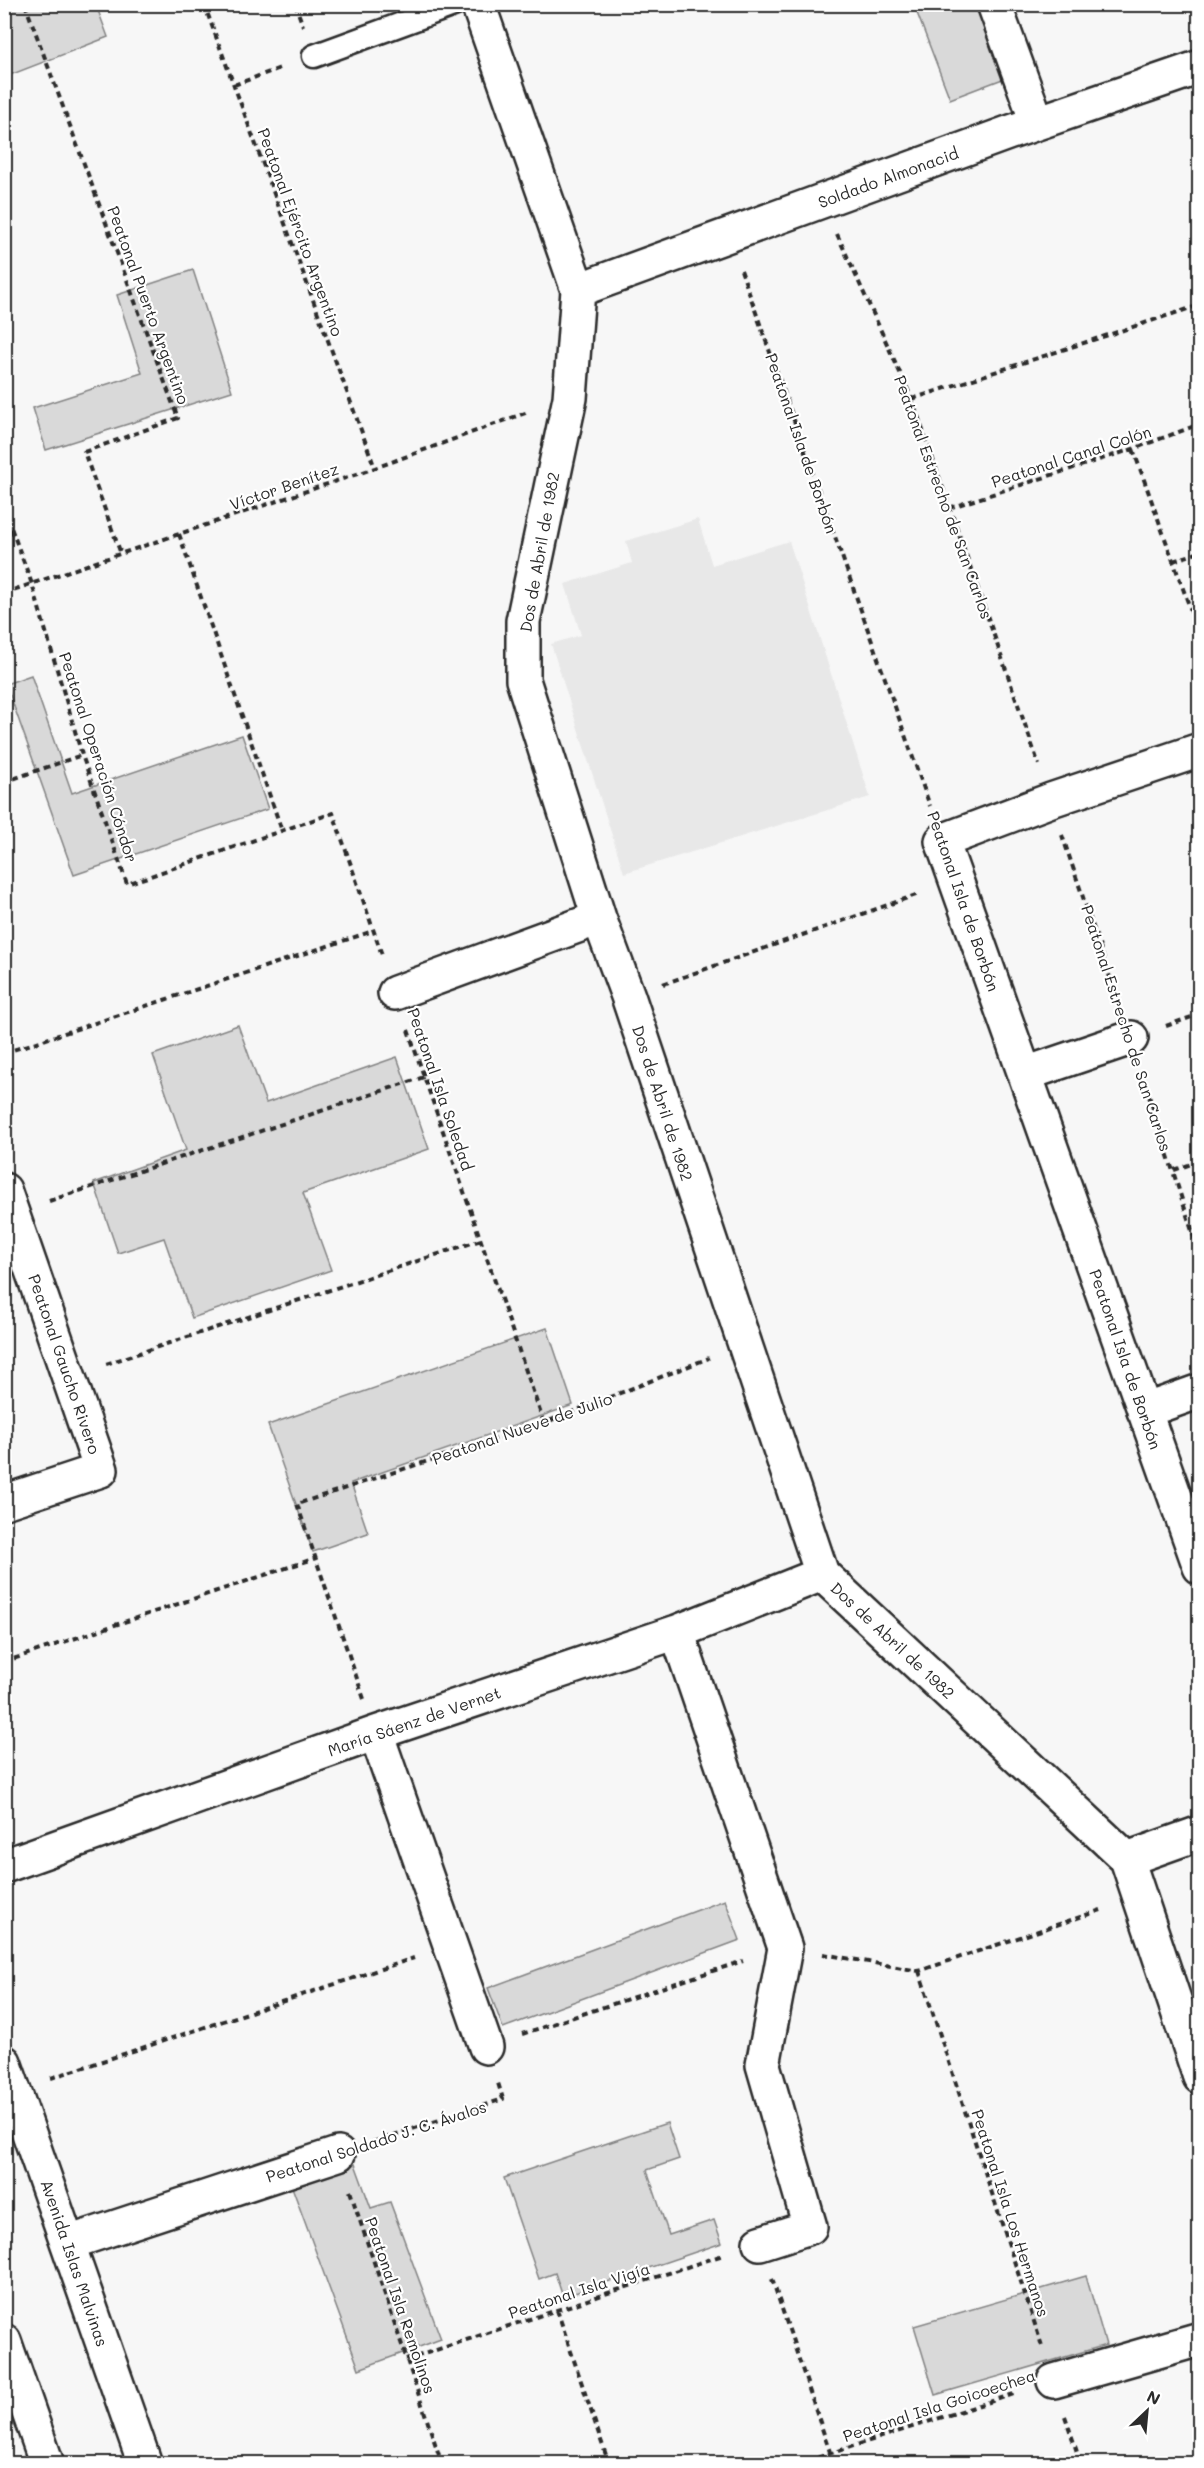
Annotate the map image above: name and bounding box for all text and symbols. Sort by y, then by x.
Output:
street label: Peatonal Ejército Argentino [254,125,348,339]
street label: Soldado Almonacid [815,142,961,212]
street label: Peatonal Puerto Argentino [103,203,195,407]
street label: Peatonal Isla de Borbón [761,350,843,536]
street label: Peatonal Estrecho de San Carlos [890,372,998,622]
street label: Peatonal Canal Colón [988,420,1154,492]
street label: Víctor Benítez [227,457,341,514]
street label: Dos de Abril de 1982 [515,470,563,634]
street label: Peatonal Operación Cóndor [55,649,143,865]
street label: Peatonal Isla de Borbón [923,808,1005,994]
street label: Peatonal Estrecho de San Carlos [1077,902,1177,1154]
street label: Peatonal Isla Soledad [403,1005,479,1173]
street label: Dos de Abril de 1982 [628,1023,698,1183]
street label: Peatonal Isla de Borbón [1085,1266,1167,1452]
street label: Peatonal Gaucho Rivero [24,1271,106,1457]
street label: Peatonal Nueve de Julio [429,1387,615,1469]
street label: Dos de Abril de 1982 [827,1577,959,1703]
street label: María Sáenz de Vernet [325,1681,503,1761]
street label: Peatonal Soldado J. C. Ávalos [263,2095,489,2187]
street label: Peatonal Isla Los Hermanos [967,2107,1055,2319]
street label: Avenida Islas Malvinas [37,2177,113,2349]
street label: Peatonal Isla Remolinos [361,2214,441,2396]
street label: Peatonal Isla Vigía [506,2257,652,2323]
street label: Peatonal Isla Goicoechea [840,2364,1038,2446]
north arrow [1117,2381,1177,2441]
text: N [1144,2385,1164,2409]

